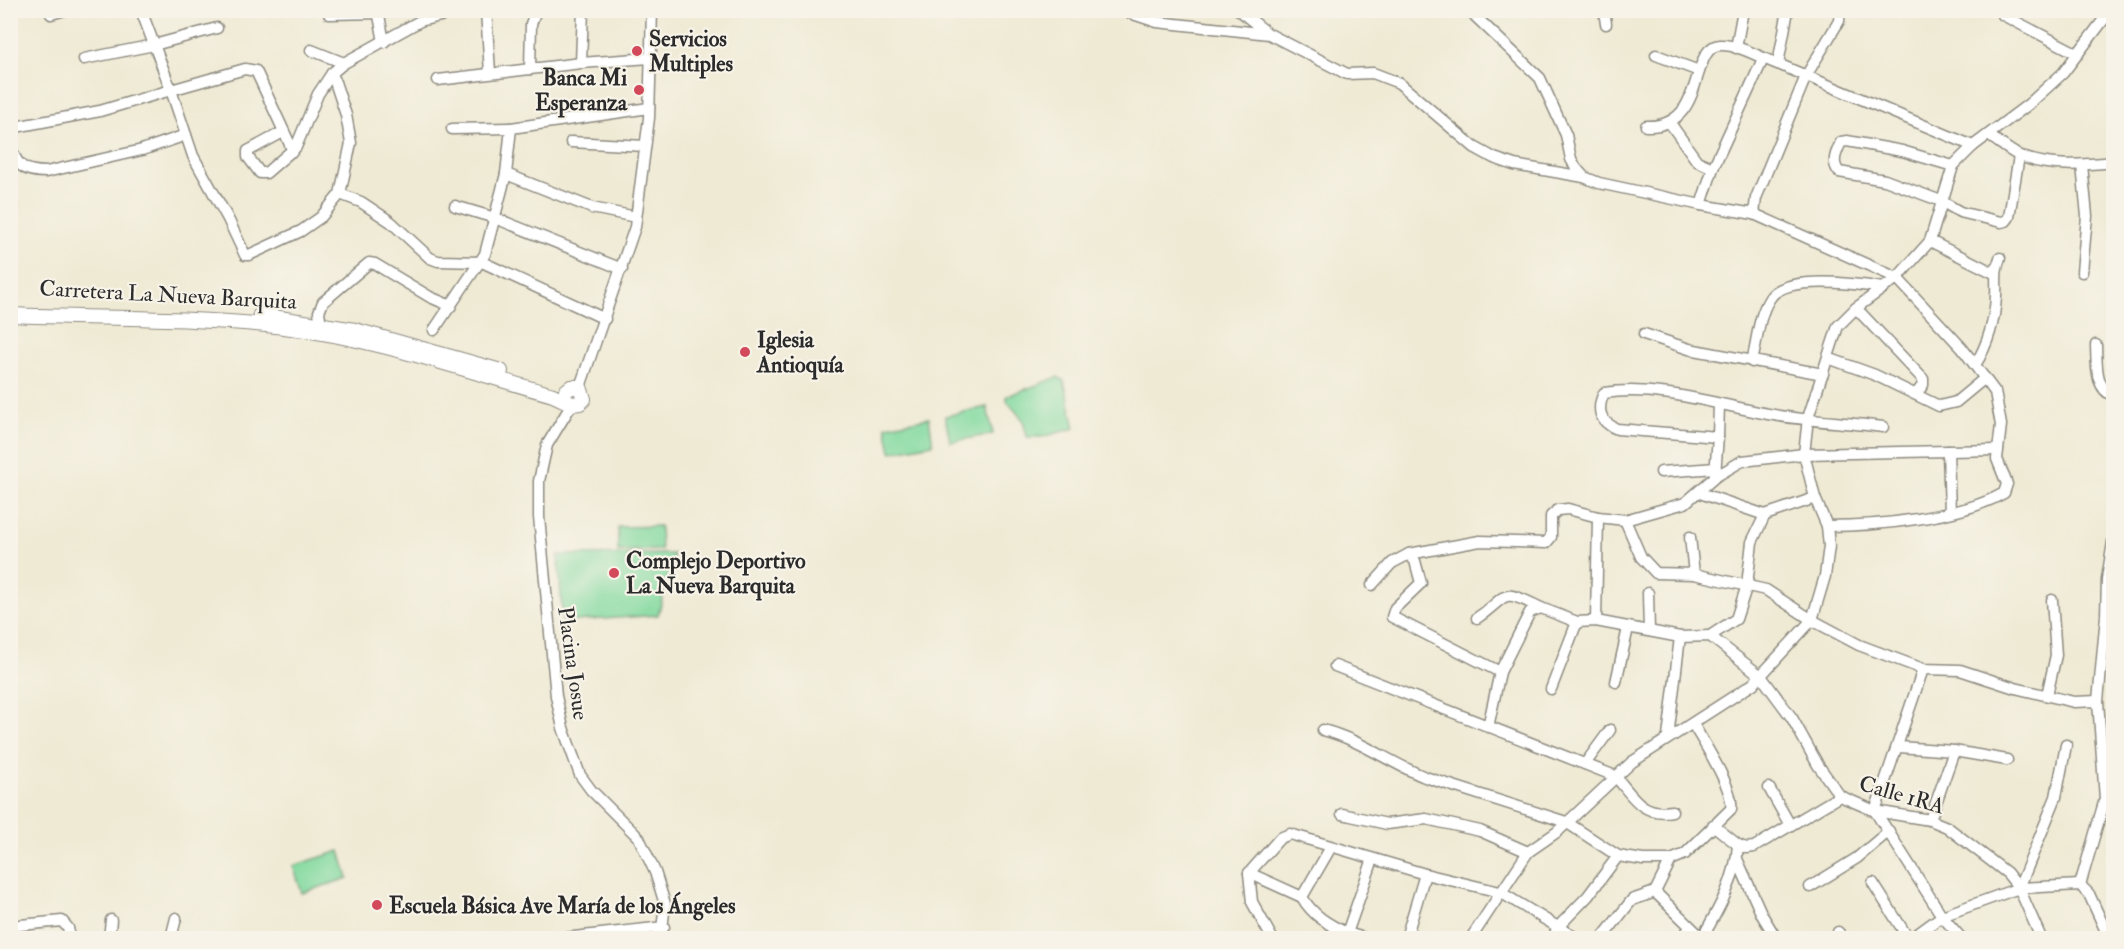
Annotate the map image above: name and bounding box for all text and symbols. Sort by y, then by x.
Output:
place label: Servicios Multiples [648,25,733,79]
marker: Servicios Multiples [630,44,644,58]
place label: Banca Mi Esperanza [535,64,628,118]
marker: Banca Mi Esperanza [632,83,646,97]
street label: Carretera La Nueva Barquita [39,274,298,316]
place label: Iglesia Antioquía [756,326,844,380]
marker: Iglesia Antioquía [738,345,752,359]
place label: Complejo Deportivo La Nueva Barquita [626,547,806,601]
marker: Complejo Deportivo La Nueva Barquita [607,566,621,580]
street label: Placina Josue [551,604,595,722]
street label: Calle 1RA [1856,769,1948,821]
place label: Escuela Básica Ave María de los Ángeles [389,891,736,921]
marker: Escuela Básica Ave María de los Ángeles [370,898,384,912]

